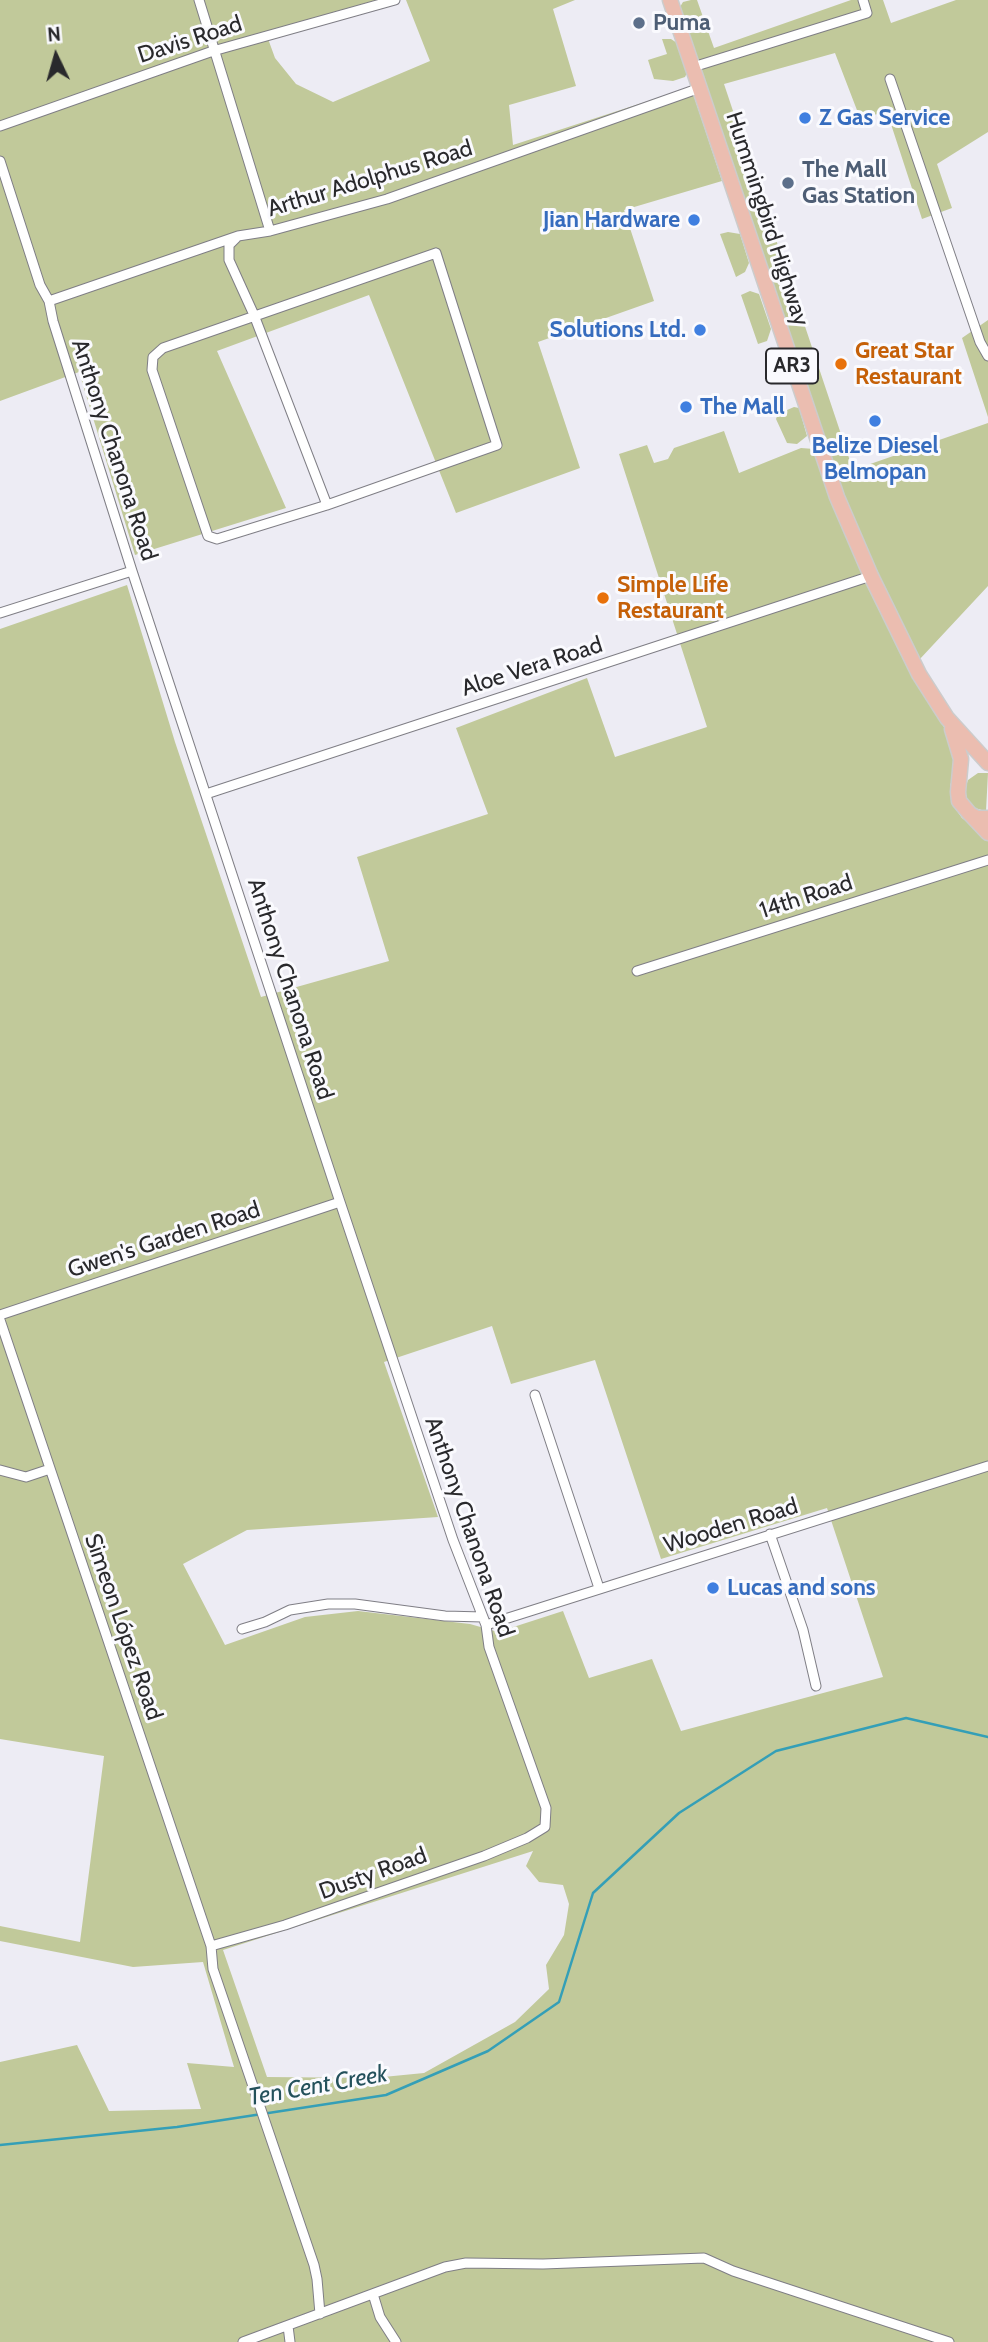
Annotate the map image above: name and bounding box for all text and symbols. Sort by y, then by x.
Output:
place label: Puma [653,9,711,37]
street label: Davis Road [134,10,246,70]
marker: Puma [631,15,647,31]
north arrow [21,21,91,91]
text: N [46,23,62,47]
place label: Z Gas Service [819,104,950,132]
street label: Hummingbird Highway [719,108,815,330]
marker: Z Gas Service [797,110,813,126]
street label: Arthur Adolphus Road [264,135,476,223]
place label: The Mall Gas Station [802,156,915,210]
marker: The Mall Gas Station [780,175,796,191]
place label: Jian Hardware [543,206,680,234]
marker: Jian Hardware [686,212,702,228]
place label: Solutions Ltd. [550,316,686,344]
marker: Solutions Ltd. [692,322,708,338]
street label: Anthony Chanona Road [65,336,163,564]
place label: Great Star Restaurant [855,337,962,391]
road number: AR3 [766,348,818,384]
marker: Great Star Restaurant [833,356,849,372]
place label: The Mall [700,393,785,421]
marker: The Mall [678,399,694,415]
marker: Belize Diesel Belmopan [867,413,883,429]
place label: Belize Diesel Belmopan [812,432,938,486]
place label: Simple Life Restaurant [617,571,728,625]
marker: Simple Life Restaurant [595,590,611,606]
street label: Aloe Vera Road [458,631,606,703]
street label: 14th Road [756,869,856,925]
street label: Anthony Chanona Road [241,875,339,1103]
street label: Gwen's Garden Road [64,1196,264,1284]
street label: Anthony Chanona Road [418,1413,520,1641]
street label: Wooden Road [661,1493,801,1559]
street label: Simeon López Road [78,1530,168,1724]
place label: Lucas and sons [727,1574,876,1602]
marker: Lucas and sons [705,1580,721,1596]
street label: Dusty Road [315,1842,431,1906]
water label: Ten Cent Creek [246,2060,390,2112]

